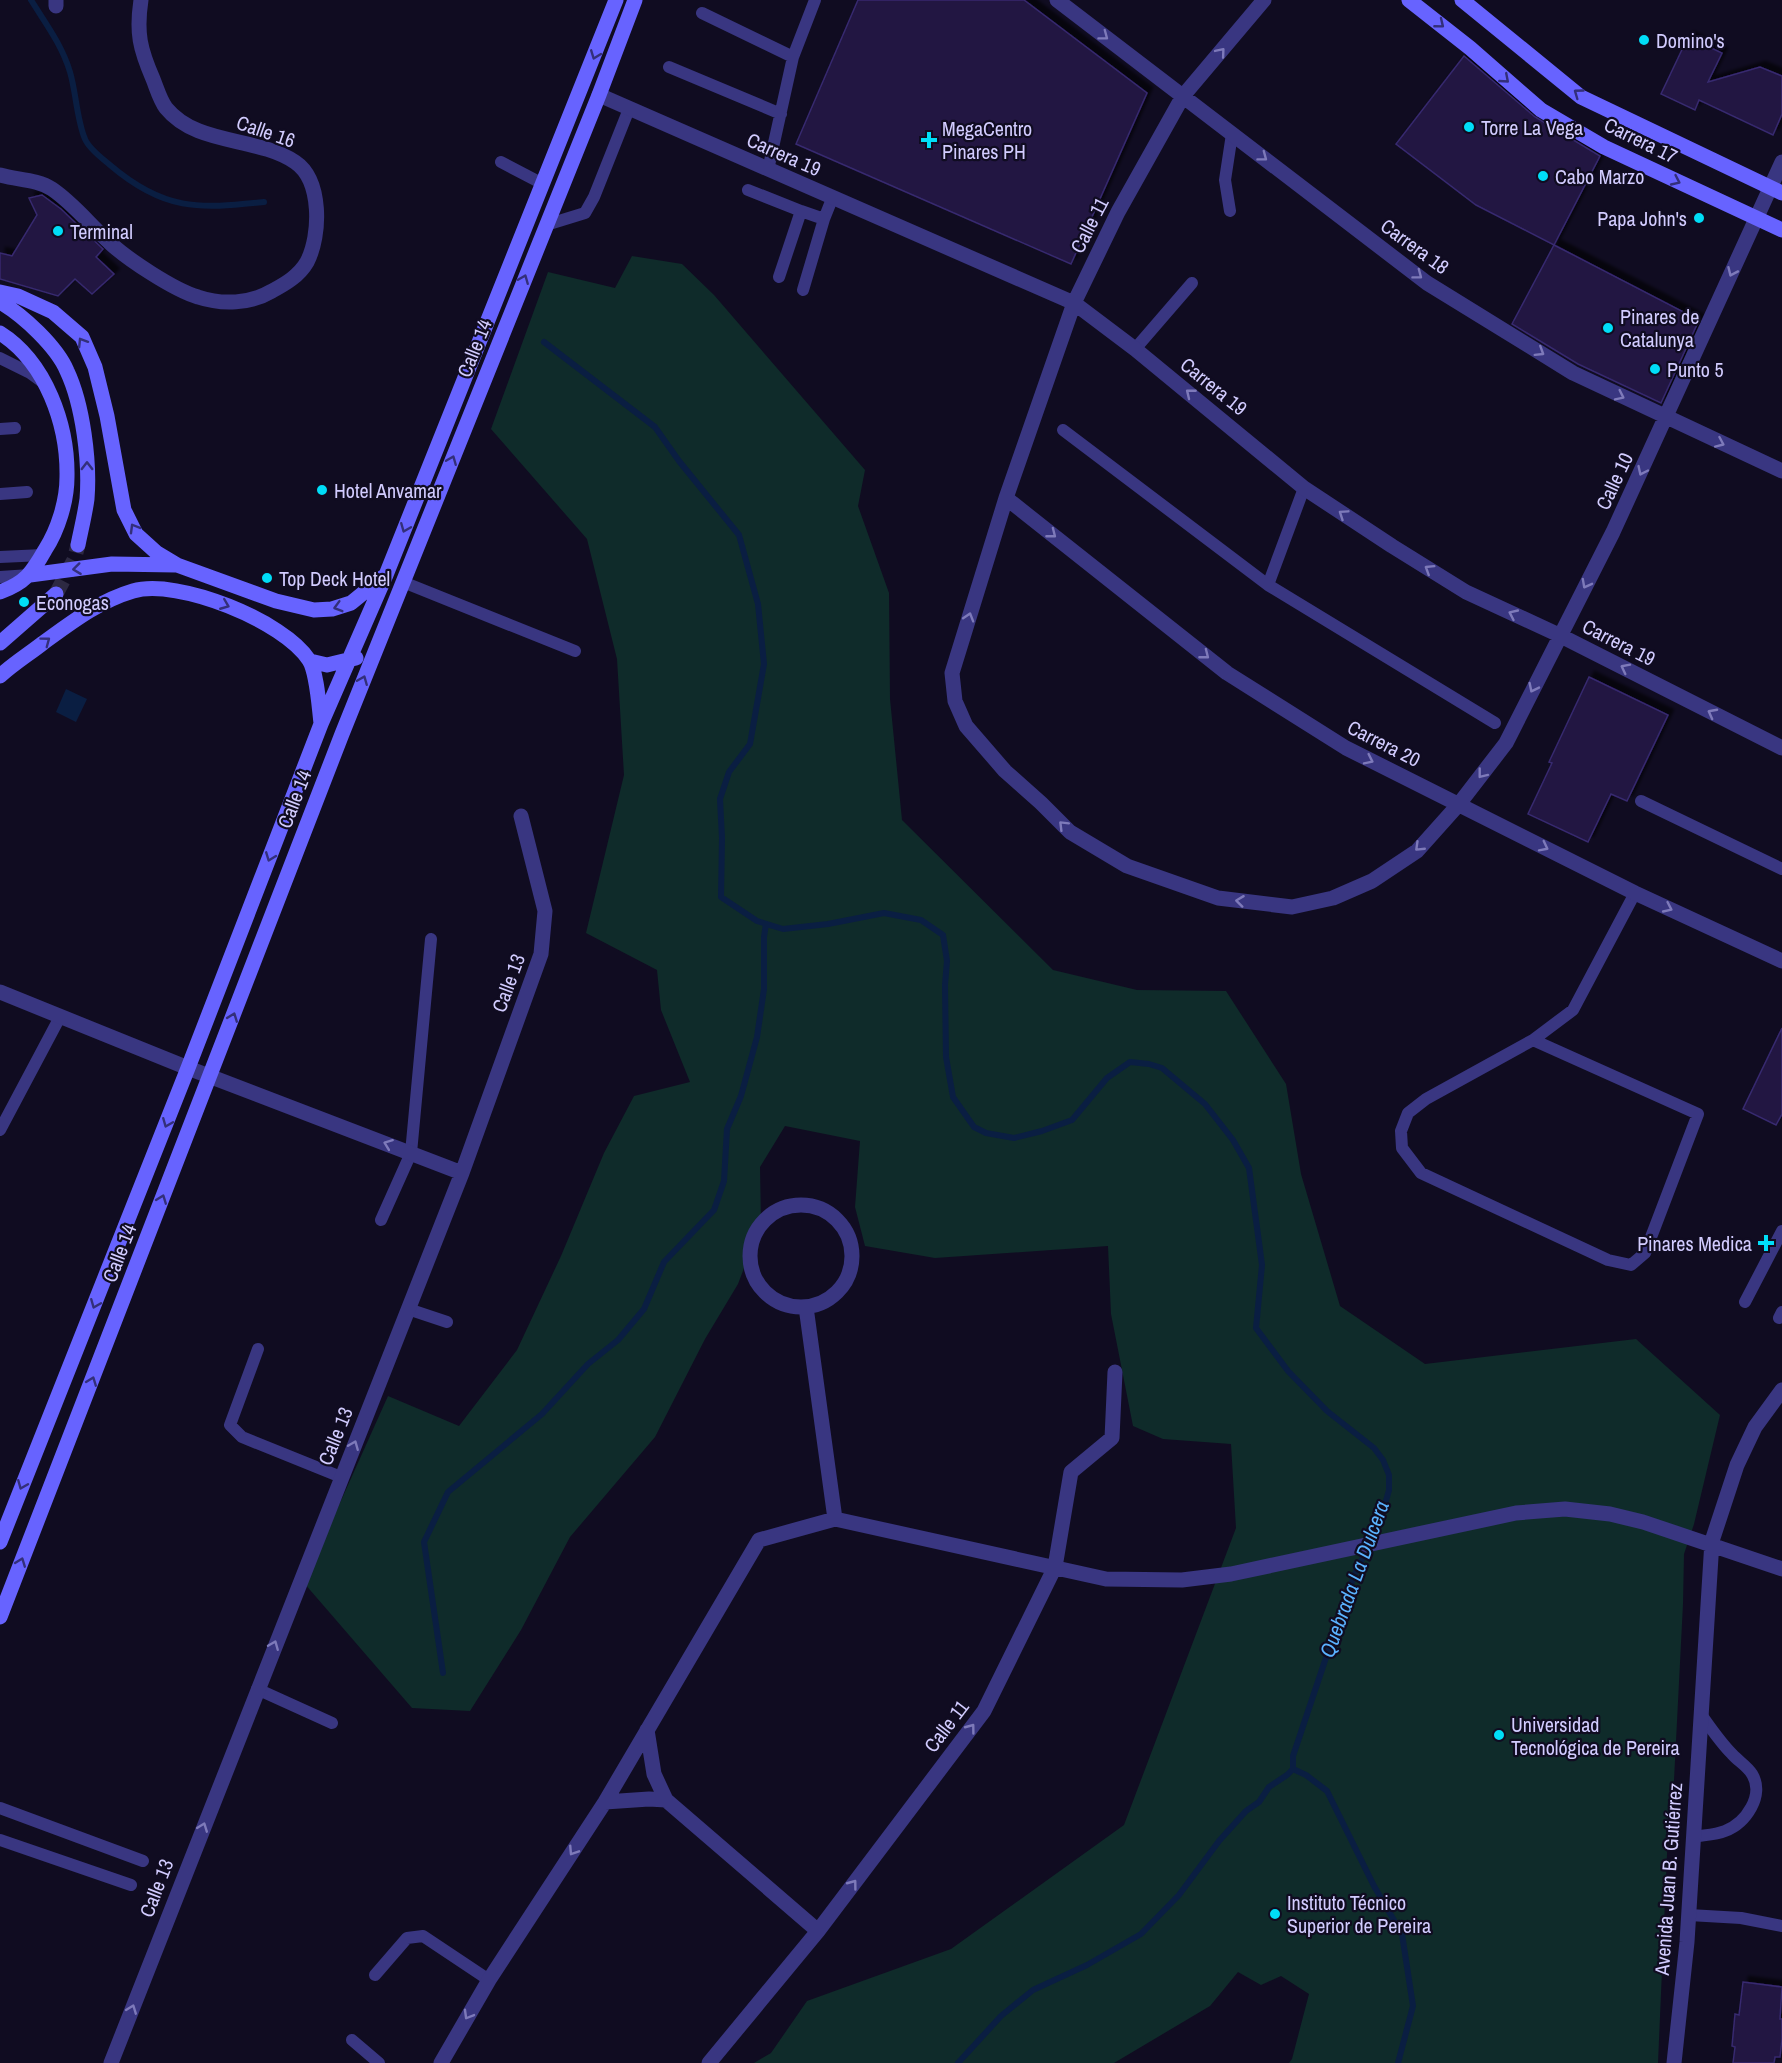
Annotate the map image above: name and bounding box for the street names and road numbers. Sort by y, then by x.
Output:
street label: Calle 16 [233,108,299,154]
street label: Carrera 17 [1600,111,1682,169]
street label: Carrera 19 [743,126,825,182]
street label: Calle 11 [1064,193,1114,257]
street label: Carrera 18 [1375,212,1455,280]
street label: Calle 14 [450,315,498,381]
street label: Carrera 19 [1175,351,1253,421]
street label: Calle 10 [1589,448,1639,514]
street label: Carrera 19 [1578,612,1660,672]
street label: Carrera 20 [1343,713,1425,773]
street label: Calle 14 [271,766,317,832]
street label: Calle 13 [485,950,531,1016]
street label: Calle 14 [96,1220,142,1286]
street label: Calle 13 [311,1403,359,1469]
street label: Calle 11 [917,1694,975,1758]
street label: Avenida Juan B. Gutiérrez [1648,1782,1688,1977]
street label: Calle 13 [133,1855,179,1921]

